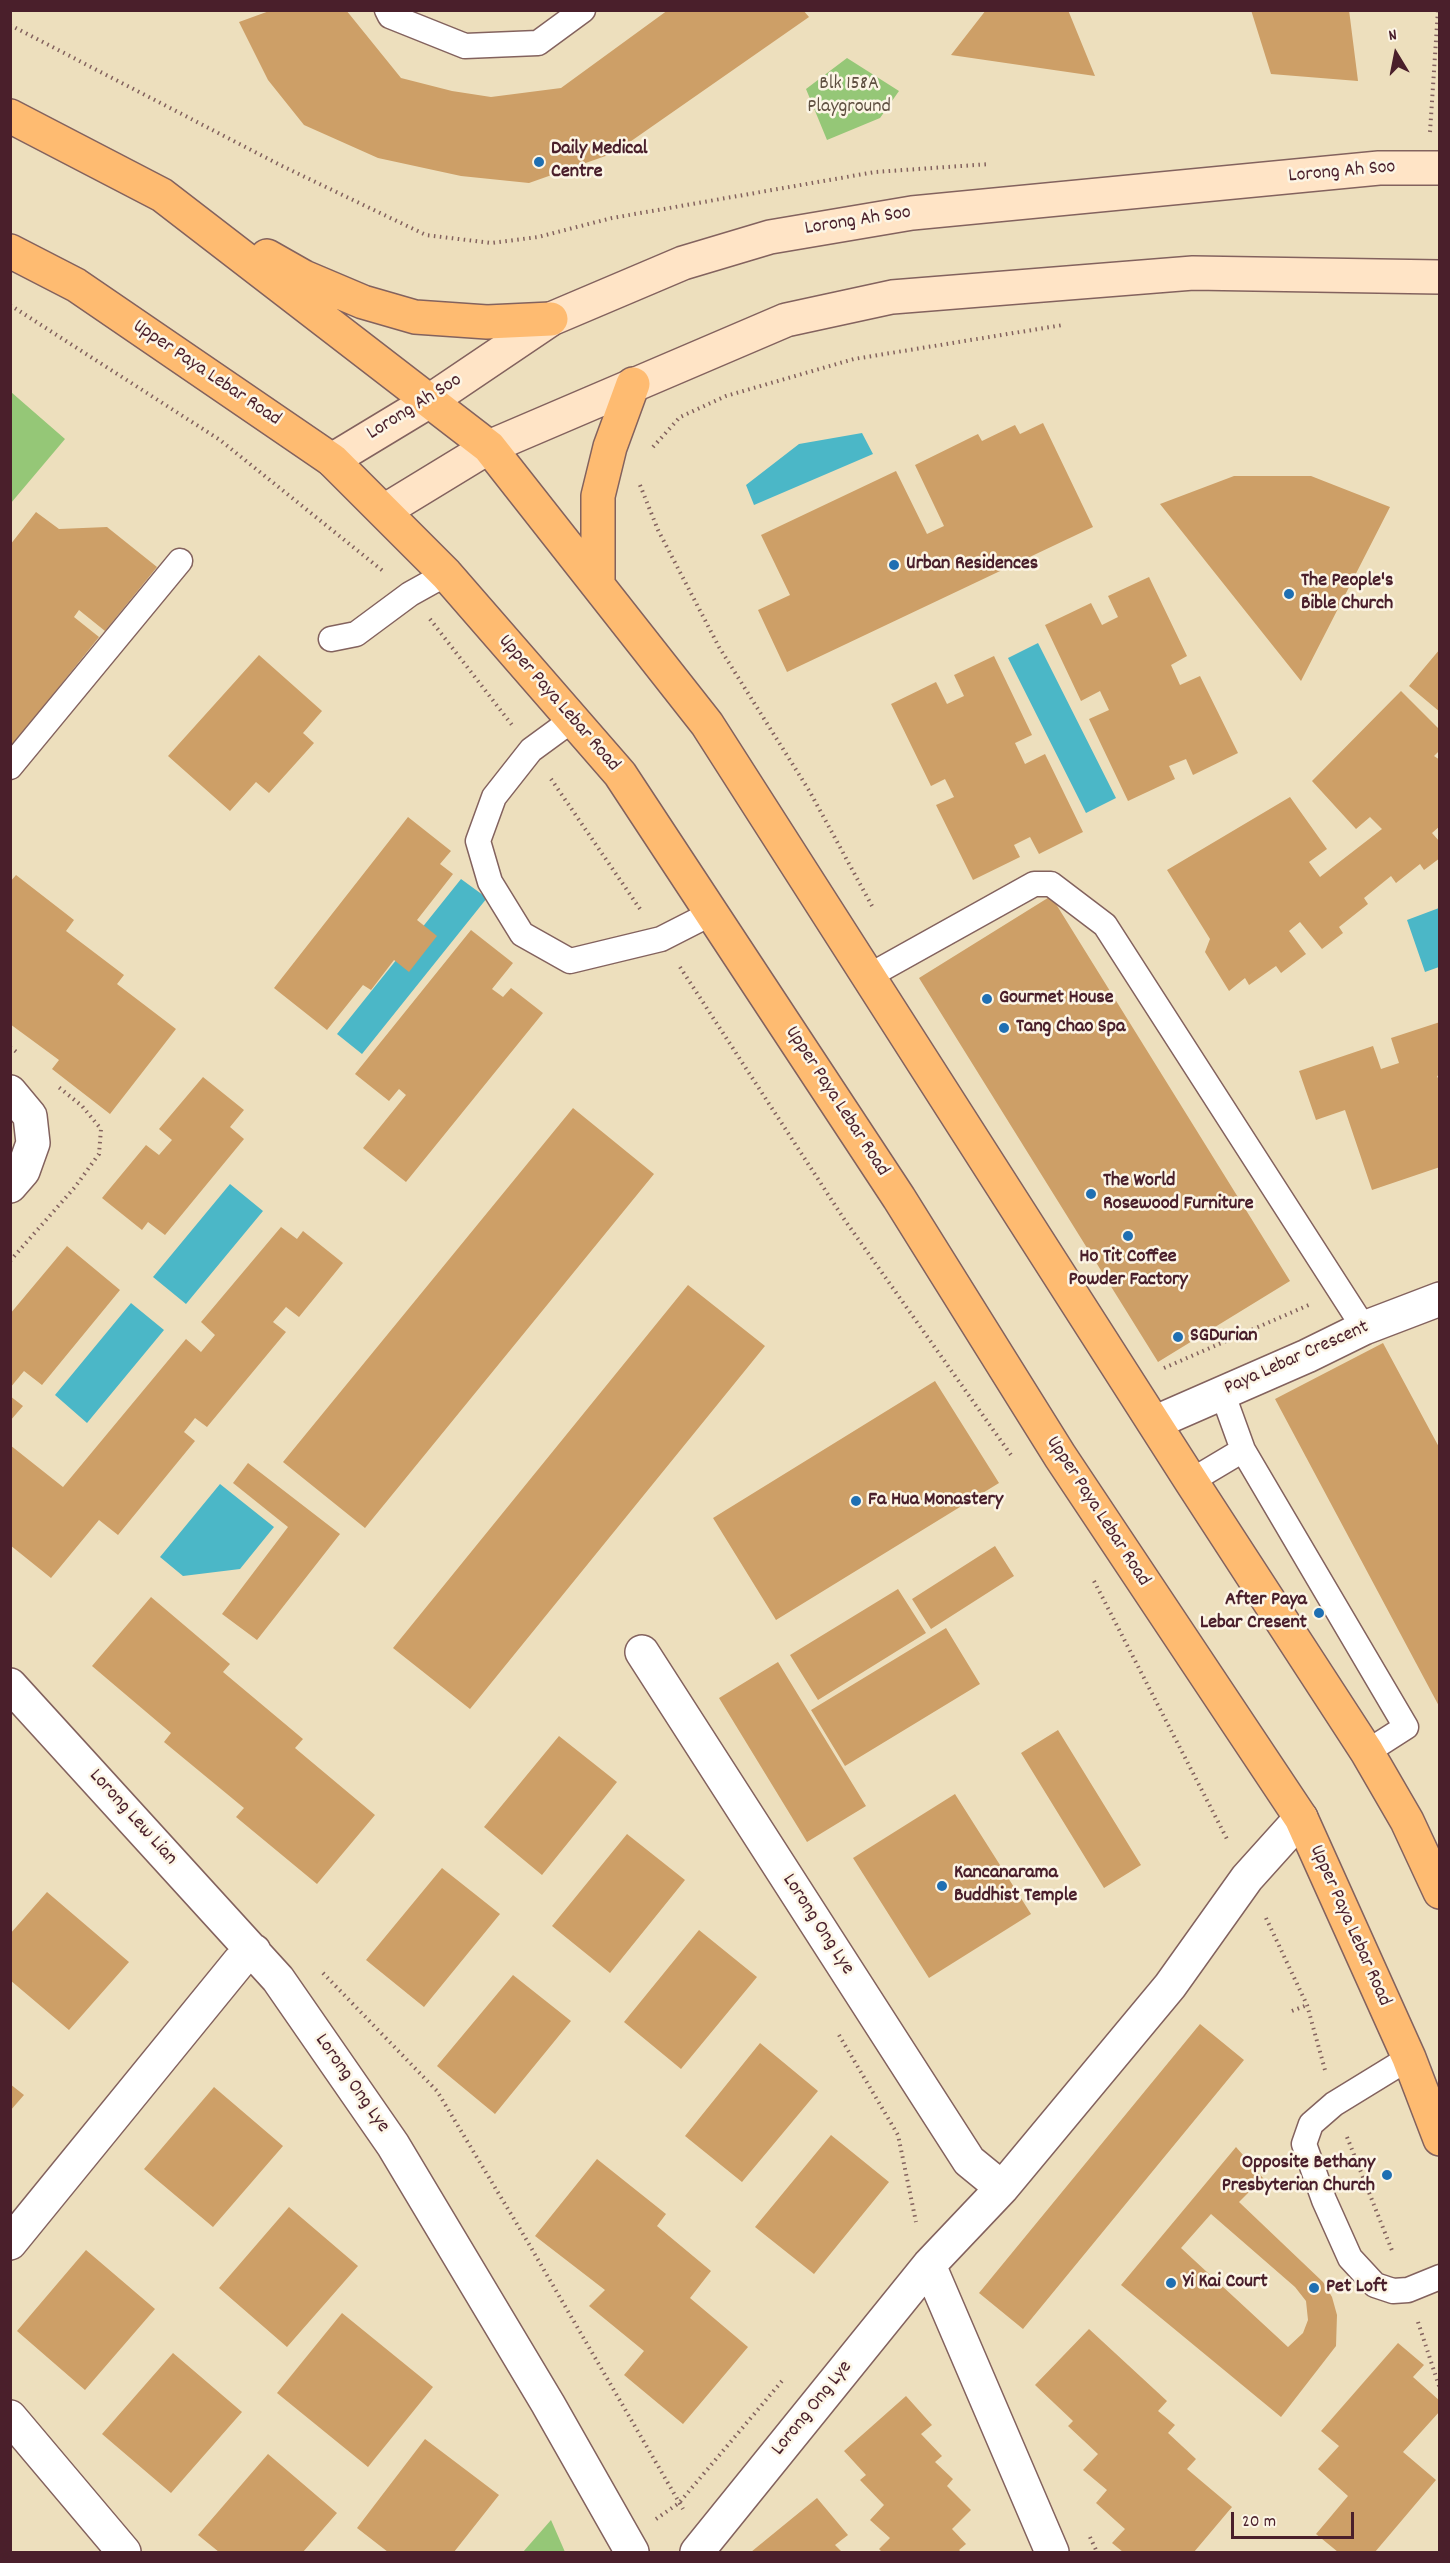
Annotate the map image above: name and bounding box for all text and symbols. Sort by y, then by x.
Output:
north arrow [1366,24,1426,84]
text: N [1387,24,1399,48]
park label: Blk 158A Playground [807,73,891,120]
place label: Daily Medical Centre [551,138,648,185]
marker: Daily Medical Centre [532,155,546,169]
street label: Lorong Ah Soo [1288,156,1396,190]
street label: Lorong Ah Soo [803,202,913,242]
street label: Upper Paya Lebar Road [127,315,285,433]
street label: Lorong Ah Soo [363,369,467,447]
place label: Urban Residences [906,553,1038,577]
marker: Urban Residences [887,558,901,572]
place label: The People's Bible Church [1301,570,1393,617]
marker: The People's Bible Church [1282,587,1296,601]
street label: Upper Paya Lebar Road [492,631,624,777]
place label: Gourmet House [999,987,1114,1011]
marker: Gourmet House [980,992,994,1006]
place label: Tang Chao Spa [1016,1016,1125,1040]
marker: Tang Chao Spa [997,1021,1011,1035]
street label: Upper Paya Lebar Road [779,1023,893,1181]
place label: The World Rosewood Furniture [1103,1170,1254,1217]
marker: The World Rosewood Furniture [1084,1187,1098,1201]
marker: Ho Tit Coffee Powder Factory [1121,1229,1135,1243]
place label: Ho Tit Coffee Powder Factory [1068,1246,1188,1293]
street label: Paya Lebar Crescent [1221,1316,1373,1402]
place label: SGDurian [1190,1325,1258,1349]
marker: SGDurian [1171,1330,1185,1344]
street label: Upper Paya Lebar Road [1040,1433,1154,1591]
place label: Fa Hua Monastery [868,1489,1003,1513]
marker: Fa Hua Monastery [849,1494,863,1508]
place label: After Paya Lebar Cresent [1200,1589,1307,1636]
marker: After Paya Lebar Cresent [1312,1606,1326,1620]
street label: Lorong Lew Lian [83,1765,181,1871]
street label: Upper Paya Lebar Road [1303,1842,1395,2010]
place label: Kancanarama Buddhist Temple [954,1862,1077,1909]
street label: Lorong Ong Lye [776,1870,858,1980]
marker: Kancanarama Buddhist Temple [935,1879,949,1893]
street label: Lorong Ong Lye [308,2030,394,2138]
place label: Opposite Bethany Presbyterian Church [1222,2152,1375,2199]
marker: Opposite Bethany Presbyterian Church [1380,2168,1394,2182]
place label: Yi Kai Court [1183,2271,1268,2295]
marker: Yi Kai Court [1164,2276,1178,2290]
place label: Pet Loft [1326,2276,1387,2300]
marker: Pet Loft [1307,2281,1321,2295]
street label: Lorong Ong Lye [767,2357,859,2461]
scale bar [1234,2500,1357,2538]
text: 20 m [1242,2510,1276,2535]

